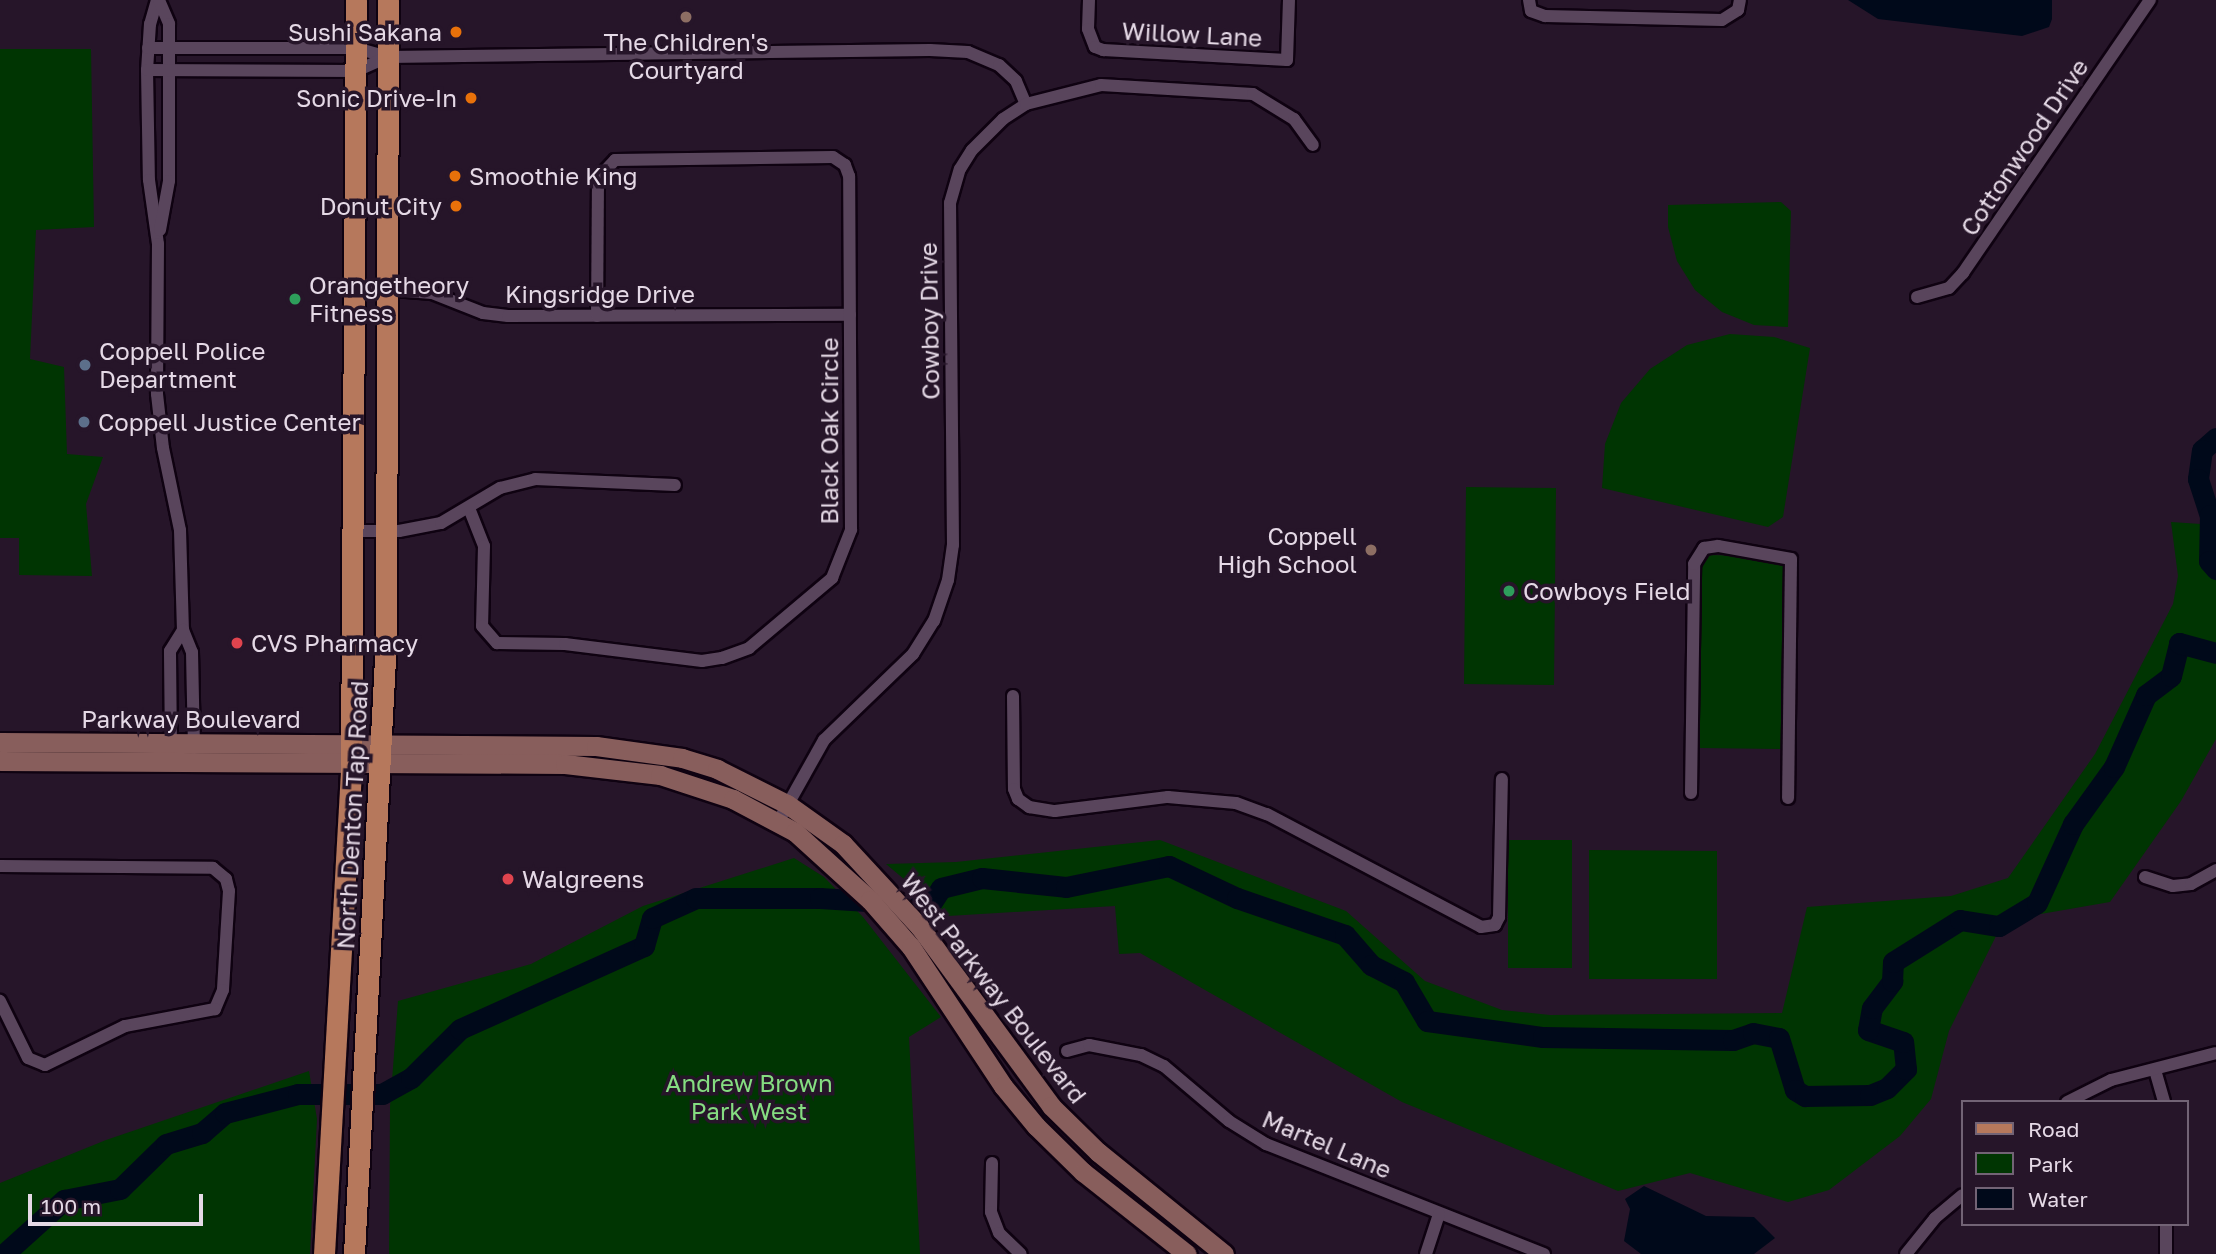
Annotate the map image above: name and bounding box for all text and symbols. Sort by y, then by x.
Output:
marker: The Children's Courtyard [678,9,694,25]
street label: Willow Lane [1121,16,1263,52]
place label: Sushi Sakana [288,18,442,46]
marker: Sushi Sakana [448,24,464,40]
place label: The Children's Courtyard [604,28,768,84]
street label: Cottonwood Drive [1954,53,2094,241]
place label: Sonic Drive-In [296,84,457,112]
marker: Sonic Drive-In [463,90,479,106]
place label: Smoothie King [469,162,638,190]
marker: Smoothie King [447,168,463,184]
place label: Donut City [320,192,442,220]
marker: Donut City [448,198,464,214]
street label: Cowboy Drive [913,242,945,400]
place label: Orangetheory Fitness [309,271,469,327]
street label: Kingsridge Drive [505,280,695,308]
marker: Orangetheory Fitness [287,291,303,307]
place label: Coppell Police Department [99,337,266,393]
street label: Black Oak Circle [815,337,843,525]
marker: Coppell Police Department [77,357,93,373]
place label: Coppell Justice Center [98,408,361,436]
marker: Coppell Justice Center [76,414,92,430]
place label: Coppell High School [1217,522,1357,578]
marker: Coppell High School [1363,542,1379,558]
place label: Cowboys Field [1523,577,1691,605]
marker: Cowboys Field [1501,583,1517,599]
place label: CVS Pharmacy [251,629,418,657]
marker: CVS Pharmacy [229,635,245,651]
street label: North Denton Tap Road [331,680,373,950]
street label: Parkway Boulevard [81,705,301,733]
place label: Walgreens [522,865,644,893]
street label: West Parkway Boulevard [895,867,1093,1109]
marker: Walgreens [500,871,516,887]
park label: Andrew Brown Park West [665,1069,833,1125]
legend [1960,1100,2188,1226]
street label: Martel Lane [1258,1104,1396,1184]
text: Road [2028,1116,2079,1142]
text: Park [2028,1151,2073,1177]
scale bar [32,1180,206,1224]
text: Water [2028,1186,2088,1212]
text: 100 m [41,1193,101,1219]

